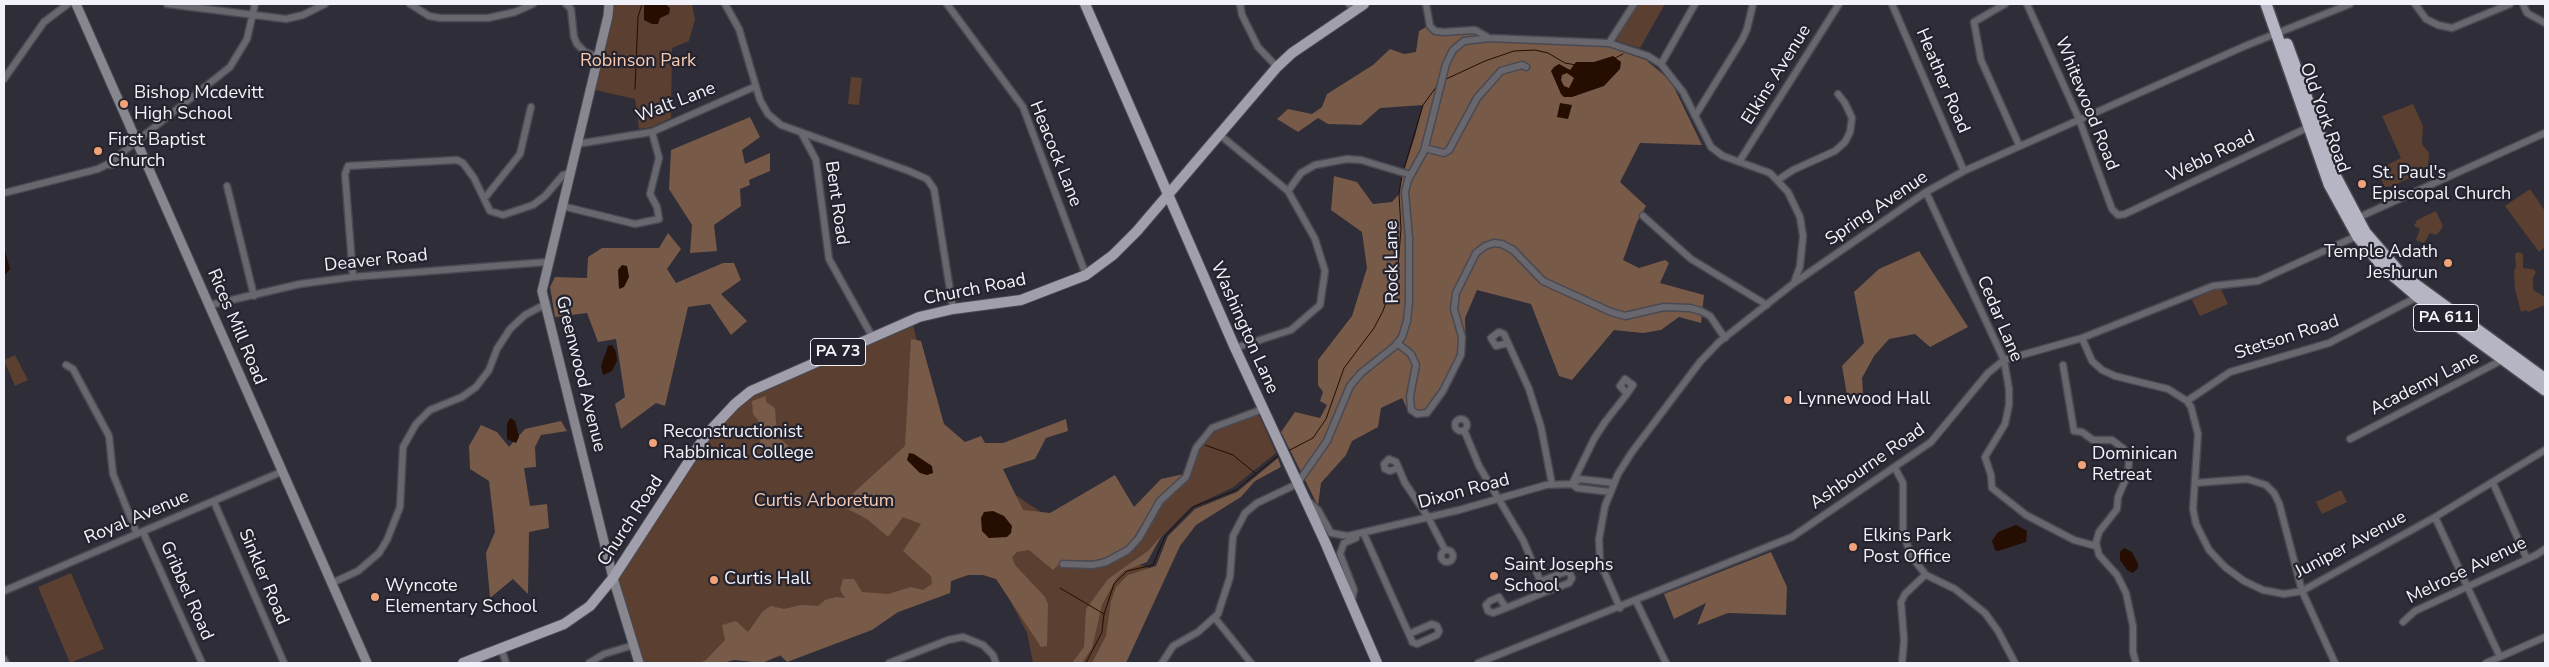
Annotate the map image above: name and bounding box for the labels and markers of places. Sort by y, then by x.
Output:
place label: Bishop Mcdevitt High School [134,83,264,126]
marker: Bishop Mcdevitt High School [118,98,130,110]
place label: First Baptist Church [108,130,205,172]
marker: First Baptist Church [92,145,104,157]
place label: St. Paul's Episcopal Church [2372,163,2511,205]
marker: St. Paul's Episcopal Church [2356,178,2368,190]
place label: Temple Adath Jeshurun [2324,242,2438,284]
marker: Temple Adath Jeshurun [2442,257,2454,269]
place label: Lynnewood Hall [1798,389,1930,411]
marker: Lynnewood Hall [1782,394,1794,406]
place label: Reconstructionist Rabbinical College [663,422,814,464]
marker: Reconstructionist Rabbinical College [647,437,659,449]
place label: Dominican Retreat [2092,444,2177,486]
marker: Dominican Retreat [2076,459,2088,471]
place label: Elkins Park Post Office [1863,526,1951,568]
marker: Elkins Park Post Office [1847,541,1859,553]
place label: Saint Josephs School [1504,555,1613,598]
place label: Curtis Hall [724,569,811,591]
marker: Saint Josephs School [1488,570,1500,582]
marker: Curtis Hall [708,574,720,586]
place label: Wyncote Elementary School [385,576,537,618]
marker: Wyncote Elementary School [369,591,381,603]

